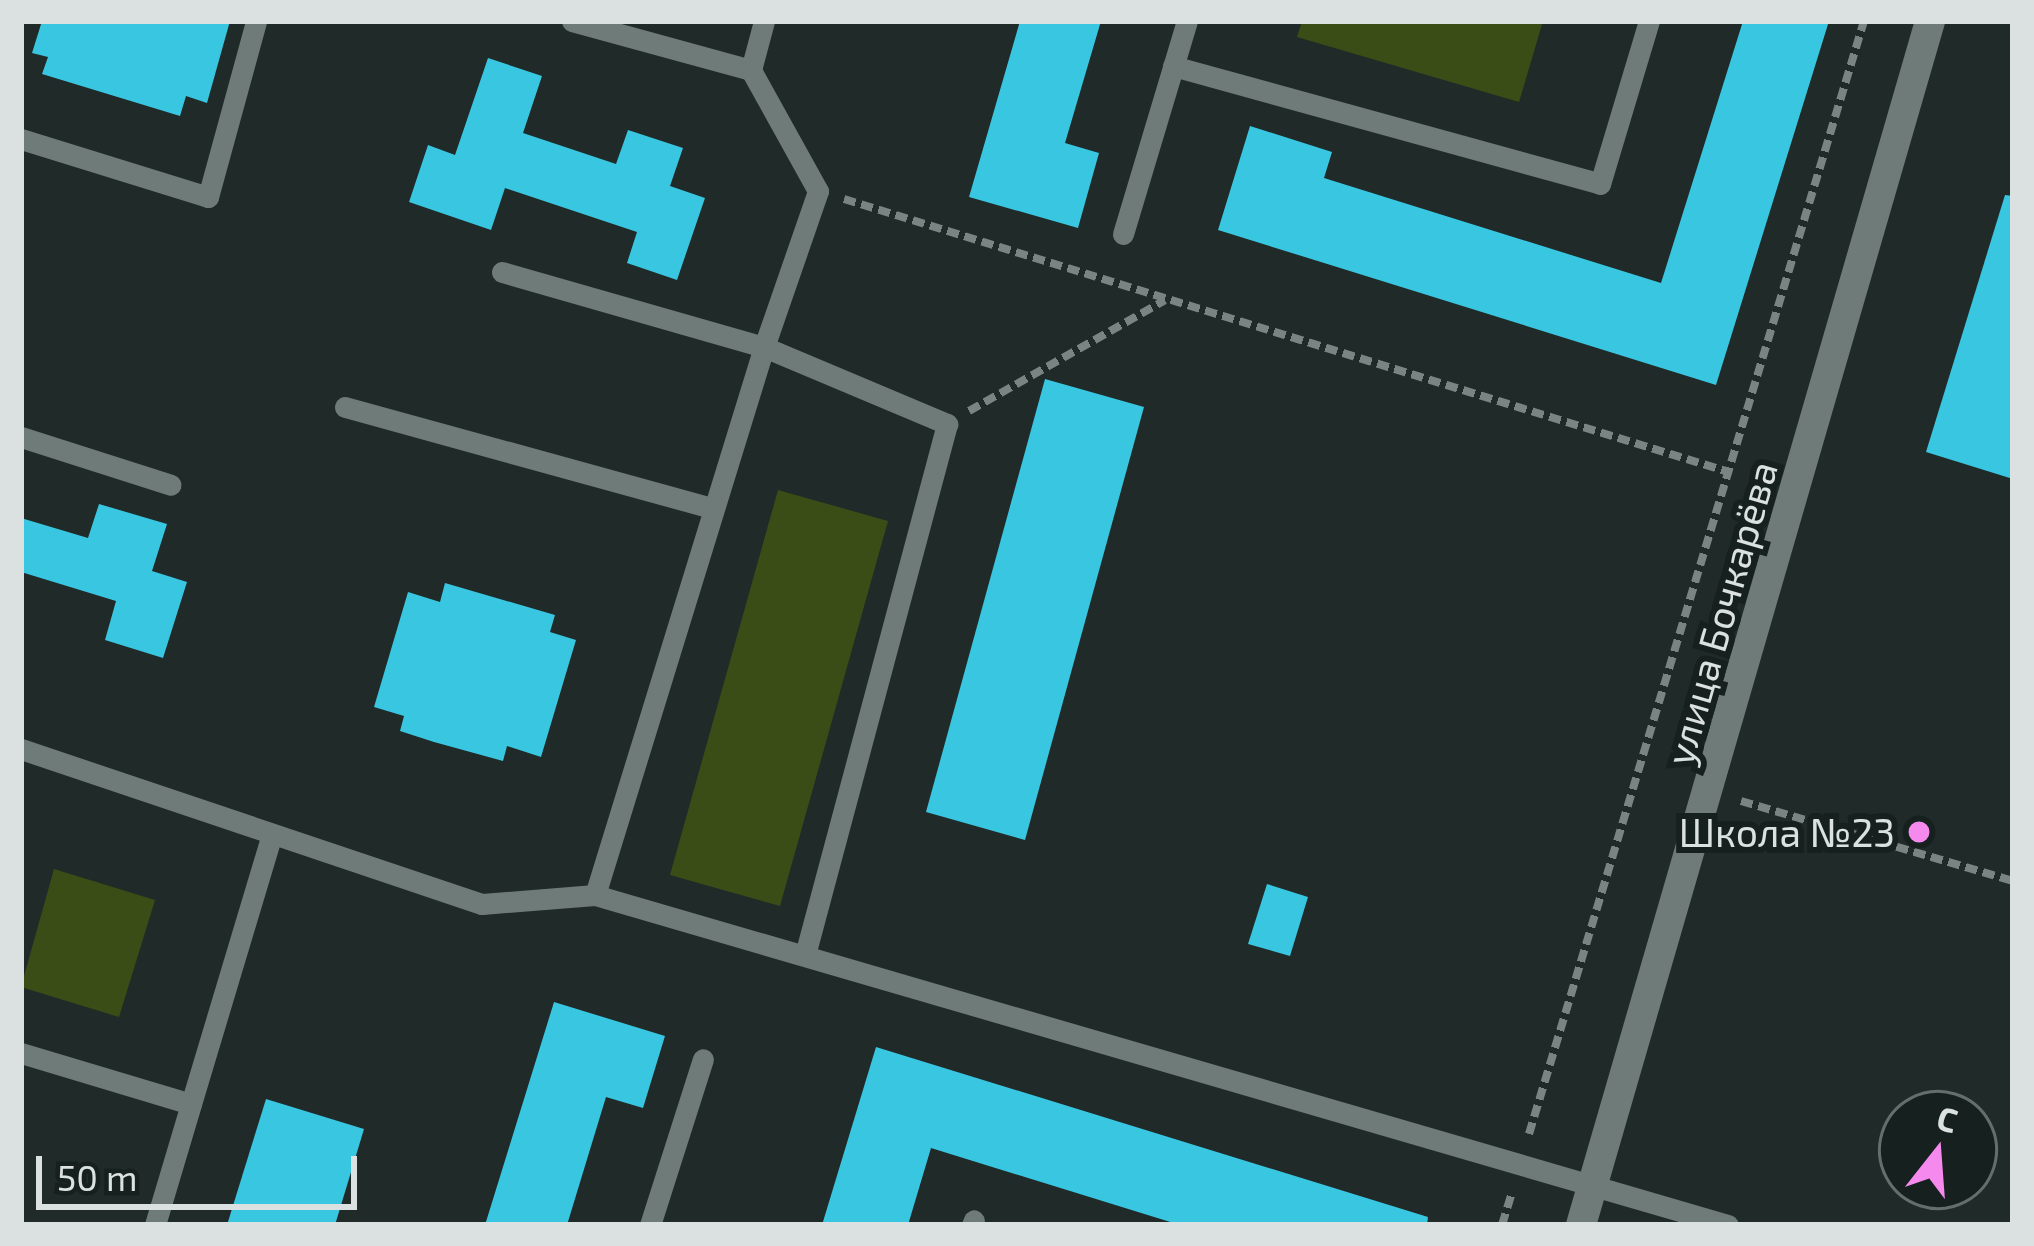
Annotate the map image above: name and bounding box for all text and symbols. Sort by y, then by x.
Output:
street label: улица Бочкарёва [1655,456,1787,770]
place label: Школа №23 [1679,809,1895,855]
marker: Школа №23 [1906,819,1932,845]
north arrow [1878,1090,1998,1210]
text: С [1933,1096,1963,1140]
scale bar [42,1132,363,1206]
text: 50 m [57,1155,138,1198]

